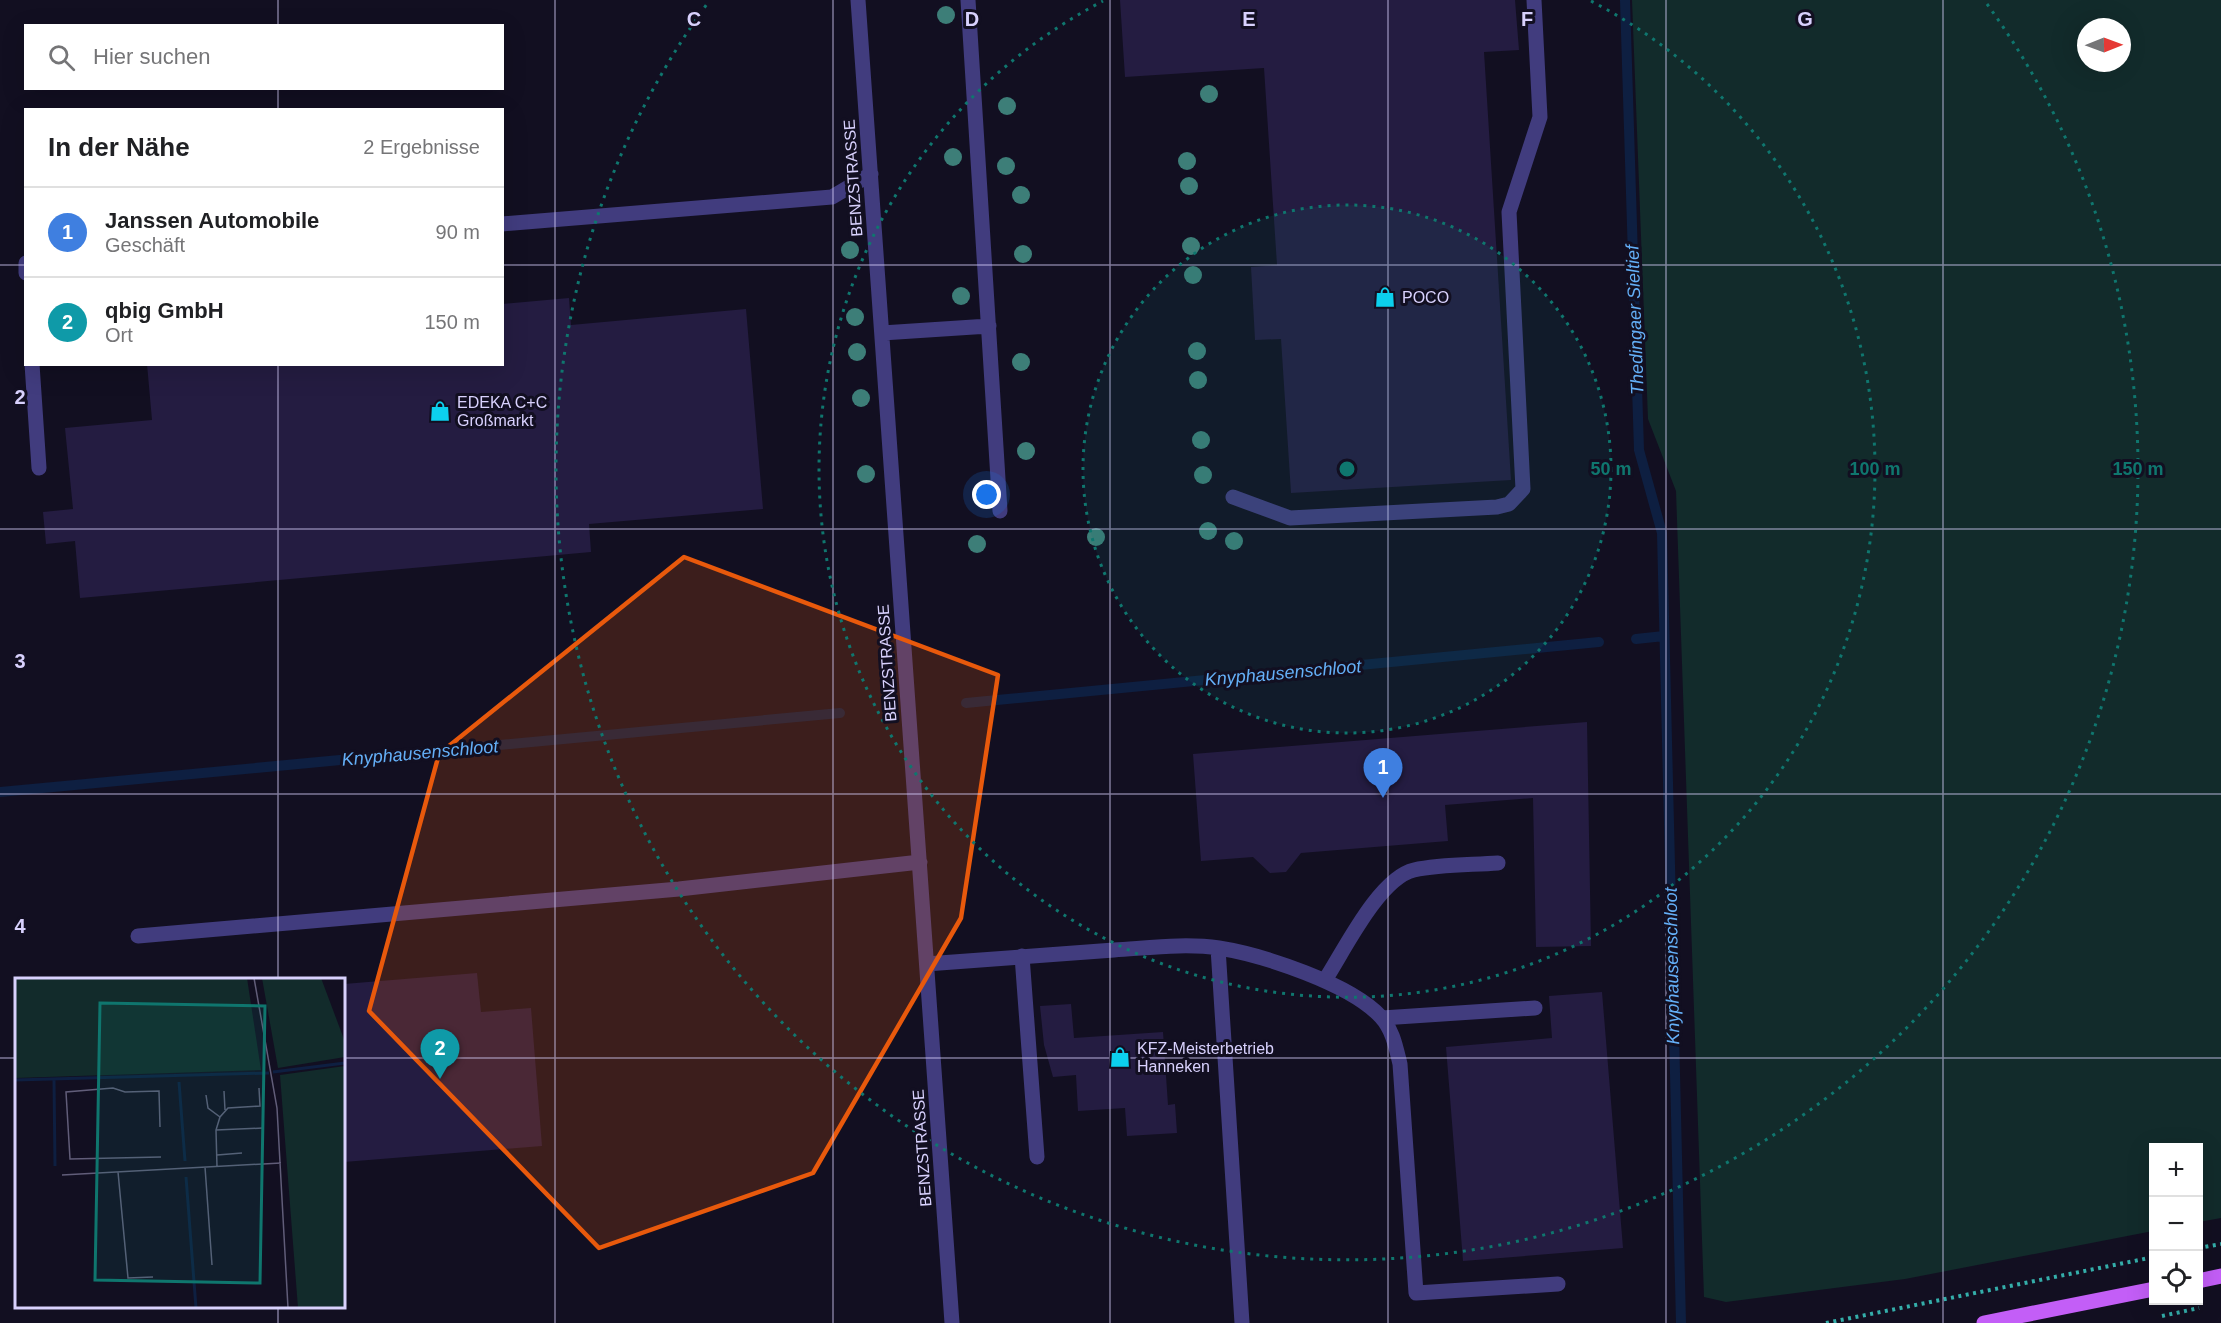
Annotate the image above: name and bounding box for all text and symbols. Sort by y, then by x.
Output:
text: C [687,8,701,30]
text: D [965,8,979,30]
text: E [1242,8,1256,30]
text: F [1521,8,1533,30]
text: G [1797,8,1813,30]
north arrow [2077,18,2131,72]
search box [24,24,504,90]
icon: search [45,41,78,74]
text: Hier suchen [93,44,210,69]
street label: BENZSTRASSE [840,119,866,237]
text: In der Nähe [48,132,190,162]
text: 2 Ergebnisse [363,136,480,158]
text: Janssen Automobile [105,208,319,233]
text: 1 [62,221,73,243]
text: 90 m [436,221,480,243]
text: Geschäft [105,234,185,256]
water label: Thedingaer Sieltief [1622,243,1648,395]
shop icon: POCO [1373,285,1397,309]
place label: POCO [1402,289,1449,306]
text: qbig GmbH [105,298,224,323]
text: 2 [62,311,73,333]
text: 150 m [424,311,480,333]
text: Ort [105,324,133,346]
text: 2 [14,386,26,408]
place label: EDEKA C+C Großmarkt [457,394,547,429]
shop icon: EDEKA C+C Großmarkt [428,399,452,423]
centre of rings [1337,459,1357,479]
text: 50 m [1590,459,1632,479]
text: 100 m [1849,459,1901,479]
text: 150 m [2112,459,2164,479]
your location [972,480,1001,509]
street label: BENZSTRASSE [874,604,900,722]
text: 3 [14,650,26,672]
water label: Knyphausenschloot [1204,656,1363,690]
water label: Knyphausenschloot [341,736,500,770]
pin: 1 [1364,748,1402,798]
water label: Knyphausenschloot [1661,886,1683,1045]
text: 4 [14,915,26,937]
inset map [15,978,345,1308]
pin: 2 [420,1030,460,1079]
place label: KFZ-Meisterbetrieb Hanneken [1137,1040,1274,1075]
shop icon: KFZ-Meisterbetrieb Hanneken [1108,1045,1132,1069]
street label: BENZSTRASSE [909,1089,935,1207]
map controls [2149,1143,2203,1305]
button: + [2149,1143,2203,1197]
button: − [2149,1197,2203,1251]
button: locate [2149,1251,2203,1305]

